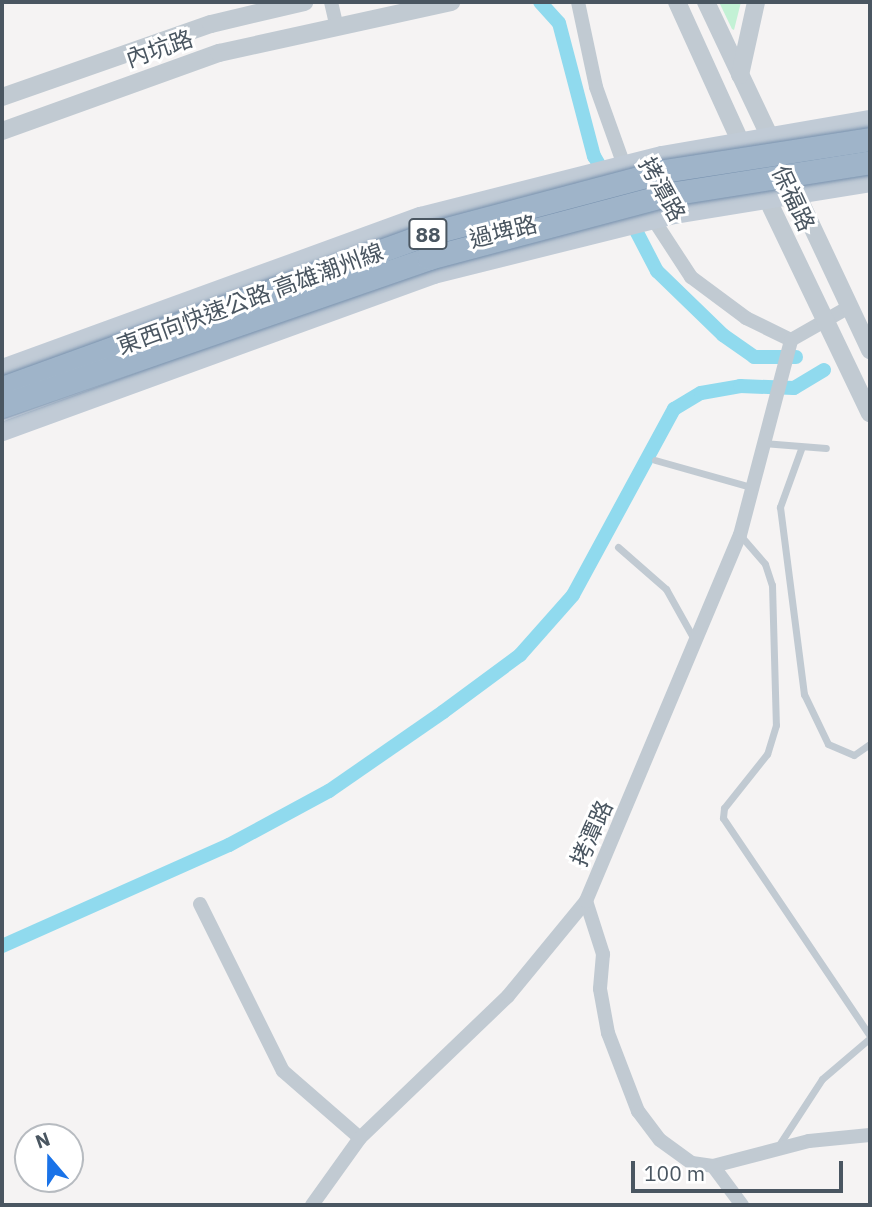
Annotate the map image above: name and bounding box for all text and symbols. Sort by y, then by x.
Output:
street label: 內坑路 [122,24,196,72]
street label: 拷潭路 [634,152,692,226]
street label: 保福路 [767,161,821,235]
street label: 過埤路 [466,209,540,253]
road number: 88 [407,216,449,252]
street label: 東西向快速公路 高雄潮州線 [113,237,387,359]
street label: 拷潭路 [564,796,618,870]
north arrow [14,1123,84,1193]
text: N [32,1127,53,1154]
scale bar [634,1148,846,1192]
text: 100 m [644,1159,705,1187]

